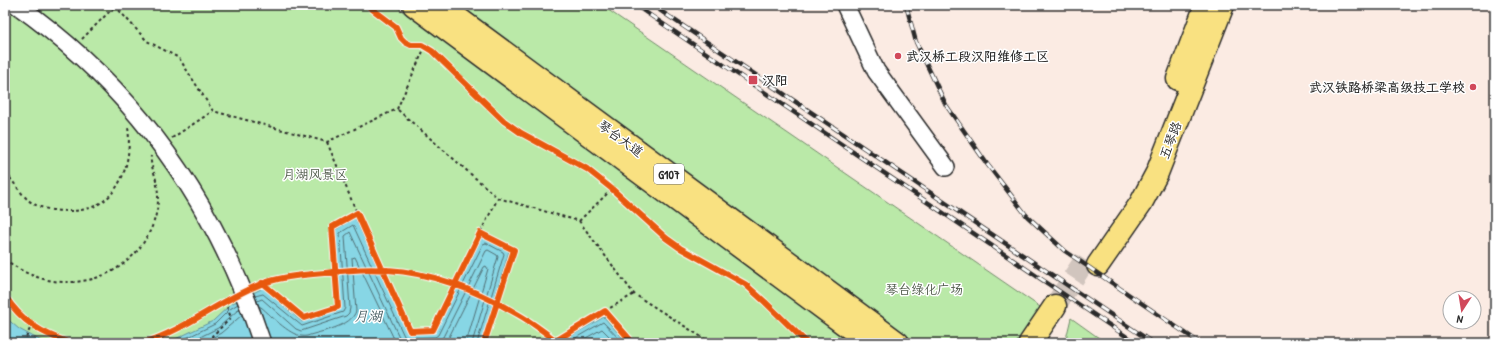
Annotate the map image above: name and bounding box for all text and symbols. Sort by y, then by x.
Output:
place label: 武汉桥工段汉阳维修工区 [906,47,1049,65]
marker: 武汉桥工段汉阳维修工区 [893,51,903,61]
place label: 汉阳 [762,71,788,89]
marker: 汉阳 [747,74,759,86]
place label: 武汉铁路桥梁高级技工学校 [1309,78,1465,96]
marker: 武汉铁路桥梁高级技工学校 [1468,82,1478,92]
street label: 琴台大道 [595,115,647,161]
street label: 五琴路 [1155,119,1185,161]
road number: G107 [654,164,684,184]
park label: 月湖风景区 [282,165,348,183]
park label: 琴台绿化广场 [885,280,963,298]
north arrow [1442,290,1482,330]
water label: 月湖 [354,306,384,325]
text: N [1455,312,1464,327]

